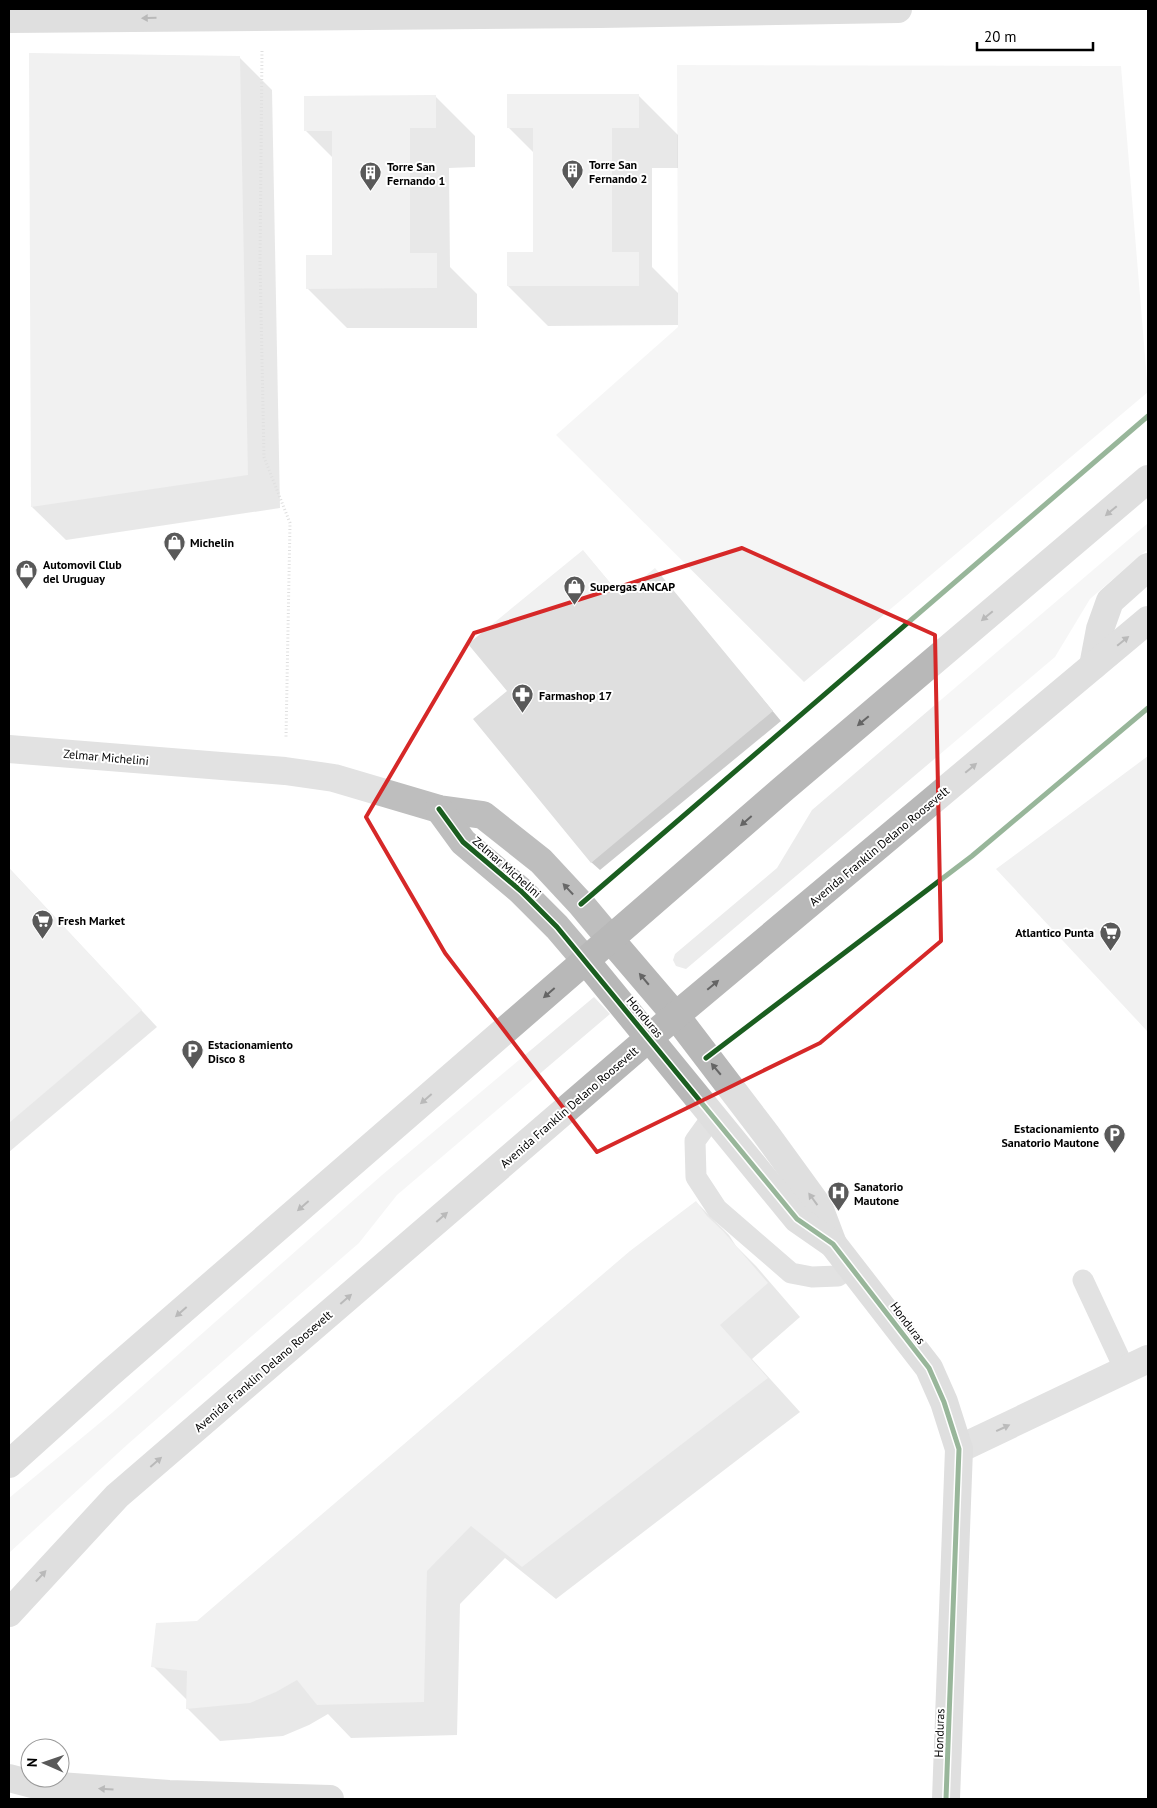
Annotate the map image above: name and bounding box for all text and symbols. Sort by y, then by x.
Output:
one-way arrow [141,14,157,22]
scale bar [977,20,1093,52]
text: 20 m [984,27,1017,46]
place label: Torre San Fernando 2 [589,157,647,186]
place label: Torre San Fernando 1 [387,159,445,188]
building icon: Torre San Fernando 2 [561,159,585,190]
building icon: Torre San Fernando 1 [359,161,383,192]
one-way arrow [1105,505,1118,516]
shop icon: Michelin [162,530,186,561]
place label: Michelin [190,535,234,550]
place label: Automovil Club del Uruguay [43,557,122,586]
shop icon: Automovil Club del Uruguay [15,559,39,590]
shop icon: Supergas ANCAP [562,574,586,605]
place label: Supergas ANCAP [590,579,675,594]
one-way arrow [982,610,994,622]
one-way arrow [1116,636,1129,647]
pharmacy icon: Farmashop 17 [511,683,535,714]
place label: Farmashop 17 [539,688,612,703]
one-way arrow [857,716,870,727]
street label: Zelmar Michelini [63,746,149,768]
one-way arrow [965,762,978,773]
street label: Avenida Franklin Delano Roosevelt [806,783,952,909]
one-way arrow [740,816,753,827]
street label: Zelmar Michelini [470,833,544,901]
one-way arrow [562,884,574,896]
supermarket icon: Fresh Market [30,908,54,939]
place label: Fresh Market [58,913,126,928]
supermarket icon: Atlantico Punta [1098,920,1122,951]
place label: Atlantico Punta [1015,925,1094,940]
one-way arrow [639,973,650,986]
one-way arrow [707,980,719,991]
one-way arrow [543,987,555,998]
street label: Honduras [623,993,667,1041]
place label: Estacionamiento Disco 8 [208,1037,293,1066]
parking icon: Estacionamiento Disco 8 [180,1039,204,1070]
street label: Avenida Franklin Delano Roosevelt [497,1043,641,1171]
one-way arrow [710,1063,721,1076]
one-way arrow [420,1094,433,1105]
place label: Estacionamiento Sanatorio Mautone [1001,1121,1100,1150]
parking icon: Estacionamiento Sanatorio Mautone [1103,1123,1127,1154]
place label: Sanatorio Mautone [854,1179,904,1208]
hospital icon: Sanatorio Mautone [826,1181,850,1212]
one-way arrow [808,1192,818,1206]
one-way arrow [297,1200,310,1211]
one-way arrow [436,1211,448,1223]
one-way arrow [340,1294,353,1305]
street label: Honduras [887,1299,929,1347]
one-way arrow [175,1306,187,1318]
street label: Avenida Franklin Delano Roosevelt [191,1307,335,1435]
one-way arrow [996,1423,1010,1431]
one-way arrow [150,1456,162,1468]
one-way arrow [35,1571,47,1583]
street label: Honduras [931,1708,947,1758]
north arrow [20,1738,70,1788]
text: N [23,1758,41,1767]
one-way arrow [98,1785,114,1793]

